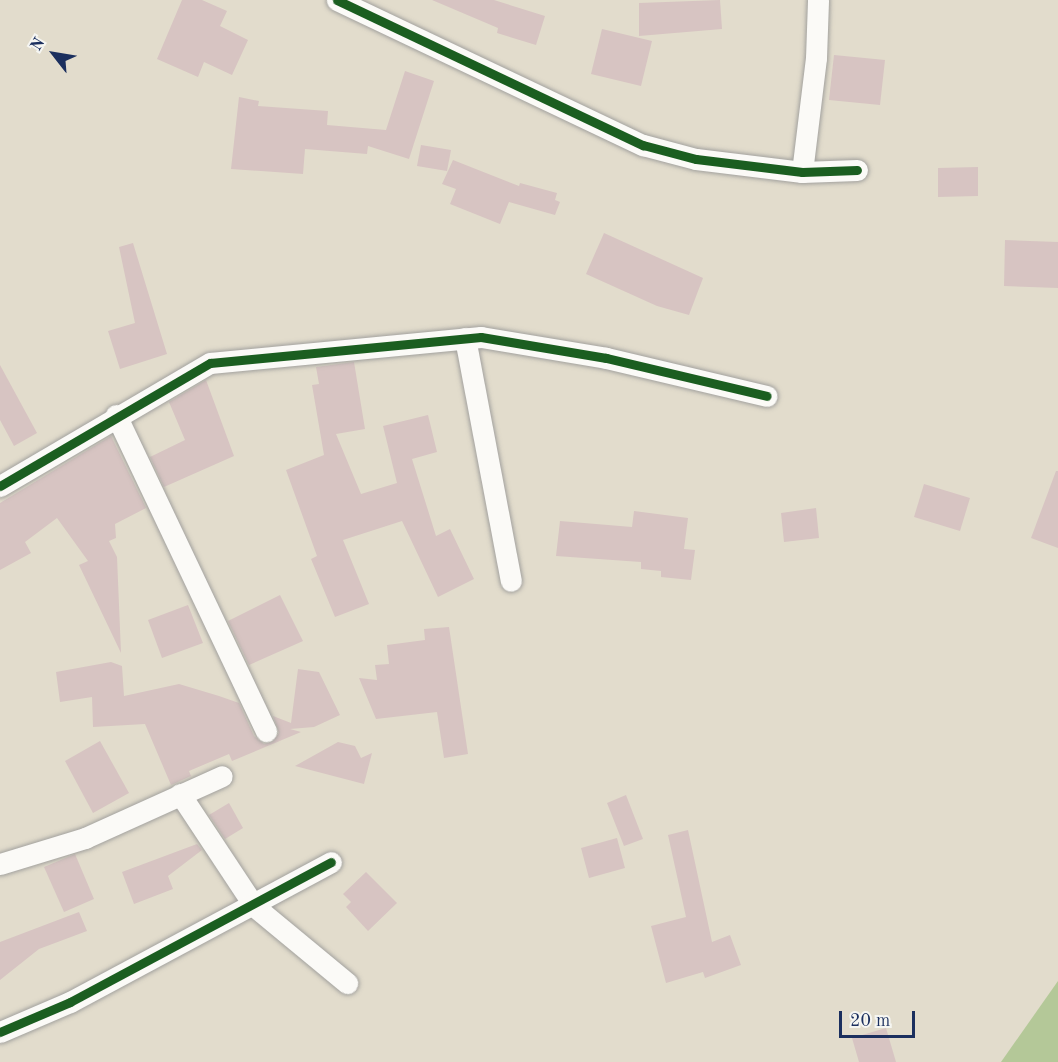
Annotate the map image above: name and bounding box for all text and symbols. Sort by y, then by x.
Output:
north arrow [24,24,84,84]
text: N [29,35,49,54]
scale bar [842,999,918,1037]
text: 20 m [850,1012,890,1030]

